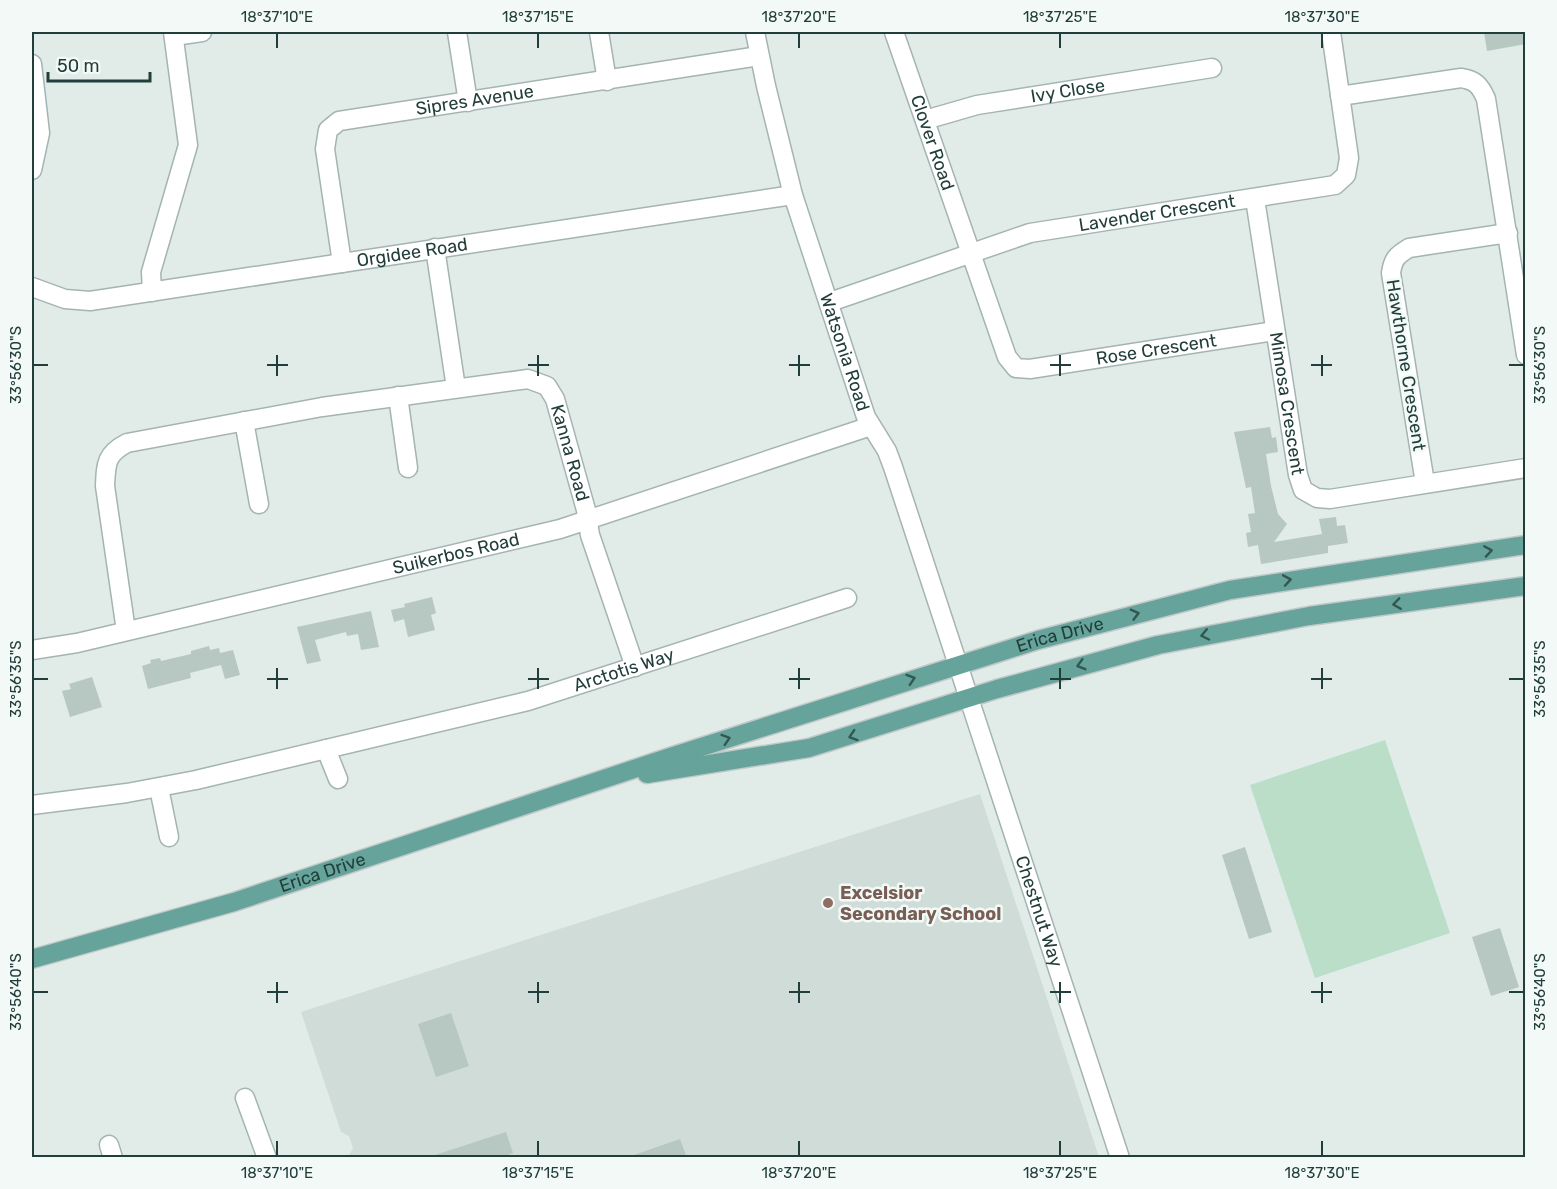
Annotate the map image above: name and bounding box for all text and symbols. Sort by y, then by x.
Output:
text: 18°37'10"E [241,8,313,26]
text: 18°37'15"E [502,8,574,26]
text: 18°37'20"E [762,8,836,26]
text: 18°37'25"E [1023,8,1097,26]
text: 18°37'30"E [1284,8,1360,26]
scale bar [48,45,150,83]
text: 50 m [57,55,100,77]
street label: Ivy Close [1029,74,1106,107]
street label: Sipres Avenue [414,80,535,120]
street label: Clover Road [906,92,959,193]
street label: Lavender Crescent [1077,190,1237,236]
street label: Orgidee Road [355,233,469,272]
street label: Hawthorne Crescent [1382,278,1430,452]
street label: Watsonia Road [815,291,874,414]
text: 33°56'30"S [7,326,25,404]
text: 33°56'30"S [1531,326,1549,404]
street label: Rose Crescent [1094,329,1218,370]
street label: Mimosa Crescent [1265,331,1309,477]
street label: Kanna Road [546,402,594,504]
street label: Suikerbos Road [390,528,522,579]
one-way arrow [1484,545,1493,557]
one-way arrow [1282,574,1292,587]
one-way arrow [1393,598,1402,610]
one-way arrow [1130,608,1140,621]
street label: Erica Drive [1013,612,1106,657]
one-way arrow [1200,628,1210,641]
text: 33°56'35"S [7,640,25,718]
text: 33°56'35"S [1531,640,1549,718]
street label: Arctotis Way [571,644,677,697]
one-way arrow [1076,657,1086,670]
one-way arrow [905,673,916,686]
one-way arrow [848,729,858,741]
one-way arrow [720,734,731,746]
street label: Erica Drive [276,848,368,897]
street label: Chestnut Way [1010,853,1068,970]
place label: Excelsior Secondary School [840,882,1002,925]
marker: Excelsior Secondary School [821,896,835,910]
text: 33°56'40"S [7,953,25,1031]
text: 33°56'40"S [1531,953,1549,1031]
text: 18°37'10"E [241,1164,313,1182]
text: 18°37'15"E [502,1164,574,1182]
text: 18°37'20"E [762,1164,836,1182]
text: 18°37'25"E [1023,1164,1097,1182]
text: 18°37'30"E [1284,1164,1360,1182]

